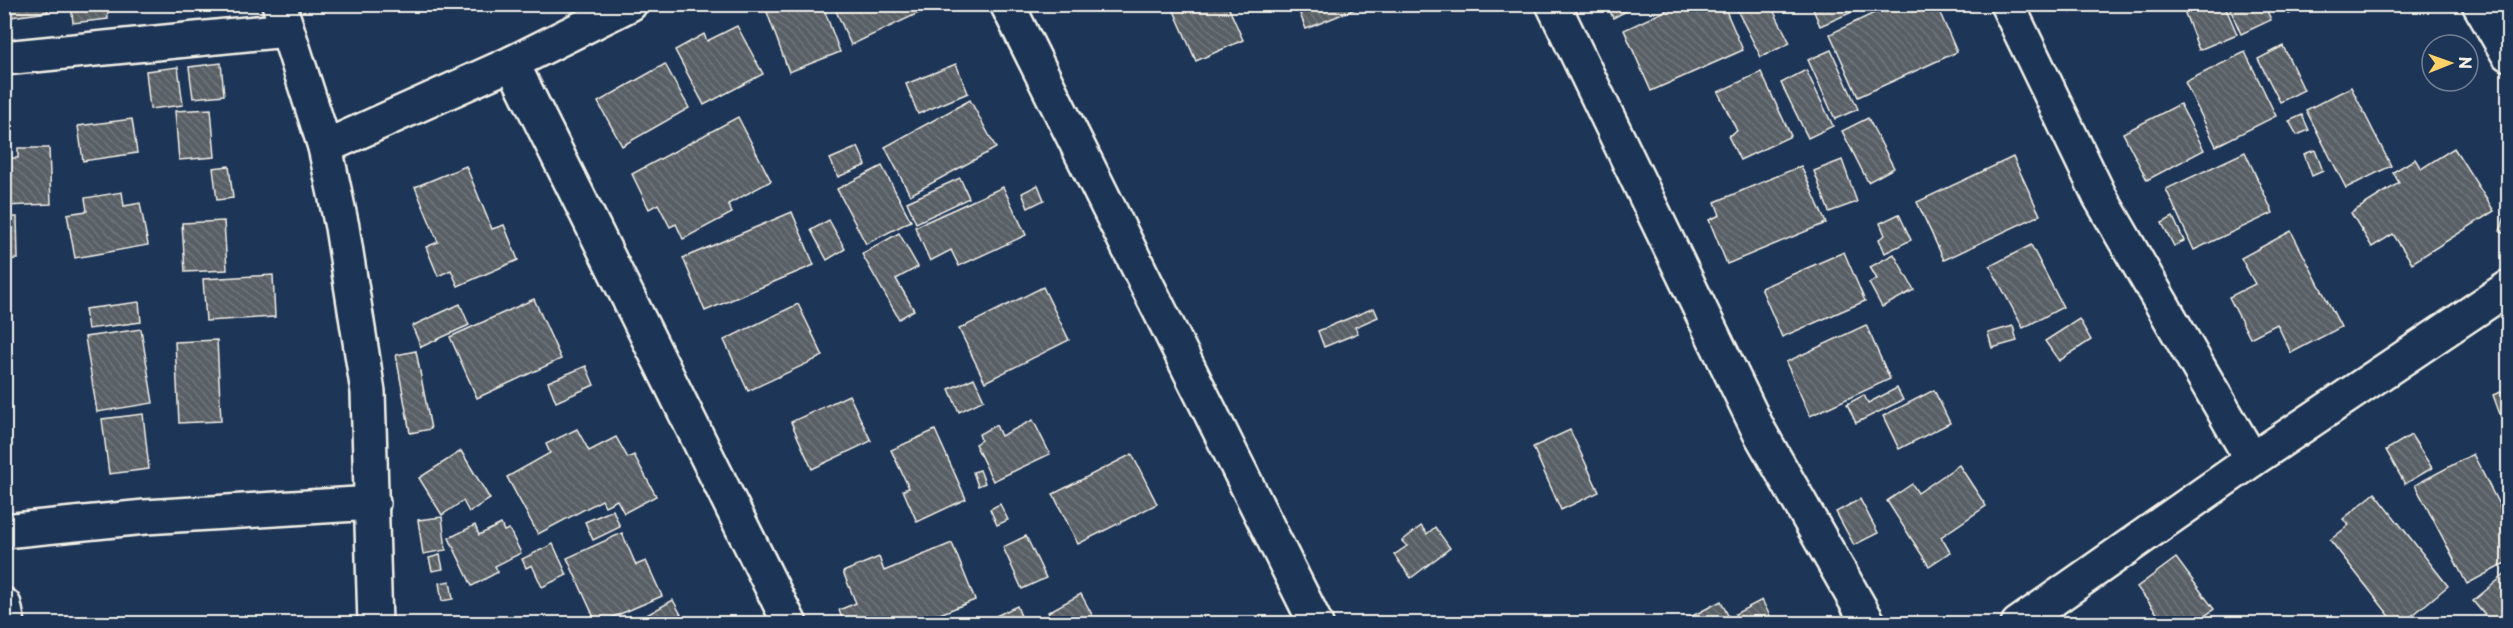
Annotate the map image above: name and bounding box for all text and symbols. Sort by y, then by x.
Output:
north arrow [2420,33,2480,93]
text: N [2454,56,2478,69]

